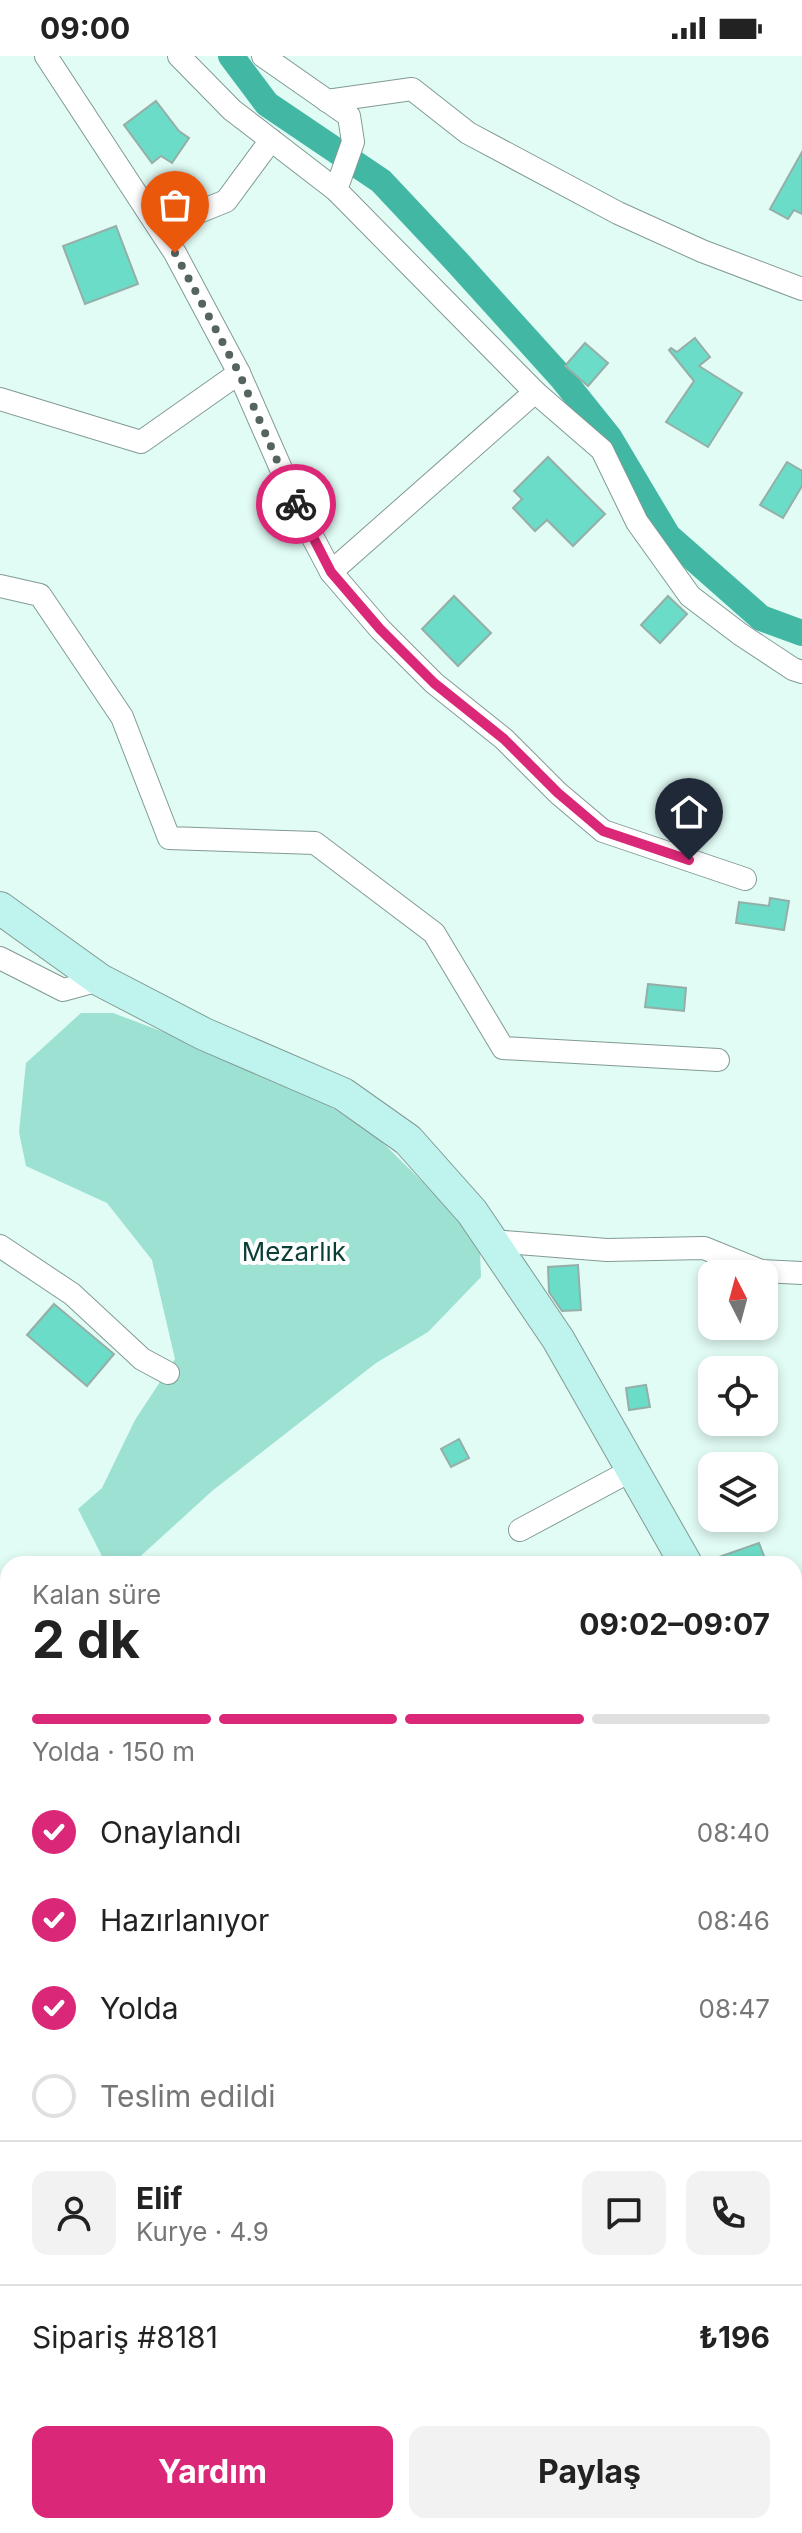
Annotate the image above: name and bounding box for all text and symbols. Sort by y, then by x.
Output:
text: 09:00 [40,10,130,46]
pin [141,171,209,253]
icon: bag [153,183,197,227]
courier [256,464,336,544]
icon: bike [274,482,318,526]
pin [655,778,723,860]
icon: home [667,790,711,834]
park label: Mezarlık [242,1236,346,1267]
north arrow [698,1260,778,1340]
map controls [698,1260,778,1532]
button: locate [698,1356,778,1436]
button: layers [698,1452,778,1532]
text: Kalan süre [32,1579,161,1610]
text: 09:02–09:07 [579,1606,770,1642]
text: 2 dk [32,1608,140,1671]
text: Yolda · 150 m [32,1736,195,1767]
icon: check [32,1810,76,1854]
text: Onaylandı [100,1814,242,1850]
text: 08:40 [697,1817,770,1848]
icon: check [32,1898,76,1942]
text: Hazırlanıyor [100,1902,269,1938]
text: 08:46 [697,1905,770,1936]
icon: check [32,1986,76,2030]
text: Yolda [100,1990,179,2026]
text: 08:47 [699,1993,770,2024]
text: Teslim edildi [100,2078,276,2114]
button: person [32,2171,116,2255]
button: chat [582,2171,666,2255]
button: phone [686,2171,770,2255]
text: Elif [136,2180,182,2216]
text: Kurye · 4.9 [136,2216,269,2247]
text: Sipariş #8181 [32,2319,218,2355]
text: ₺196 [699,2319,770,2355]
button: Yardım [32,2426,393,2518]
button: Paylaş [409,2426,770,2518]

